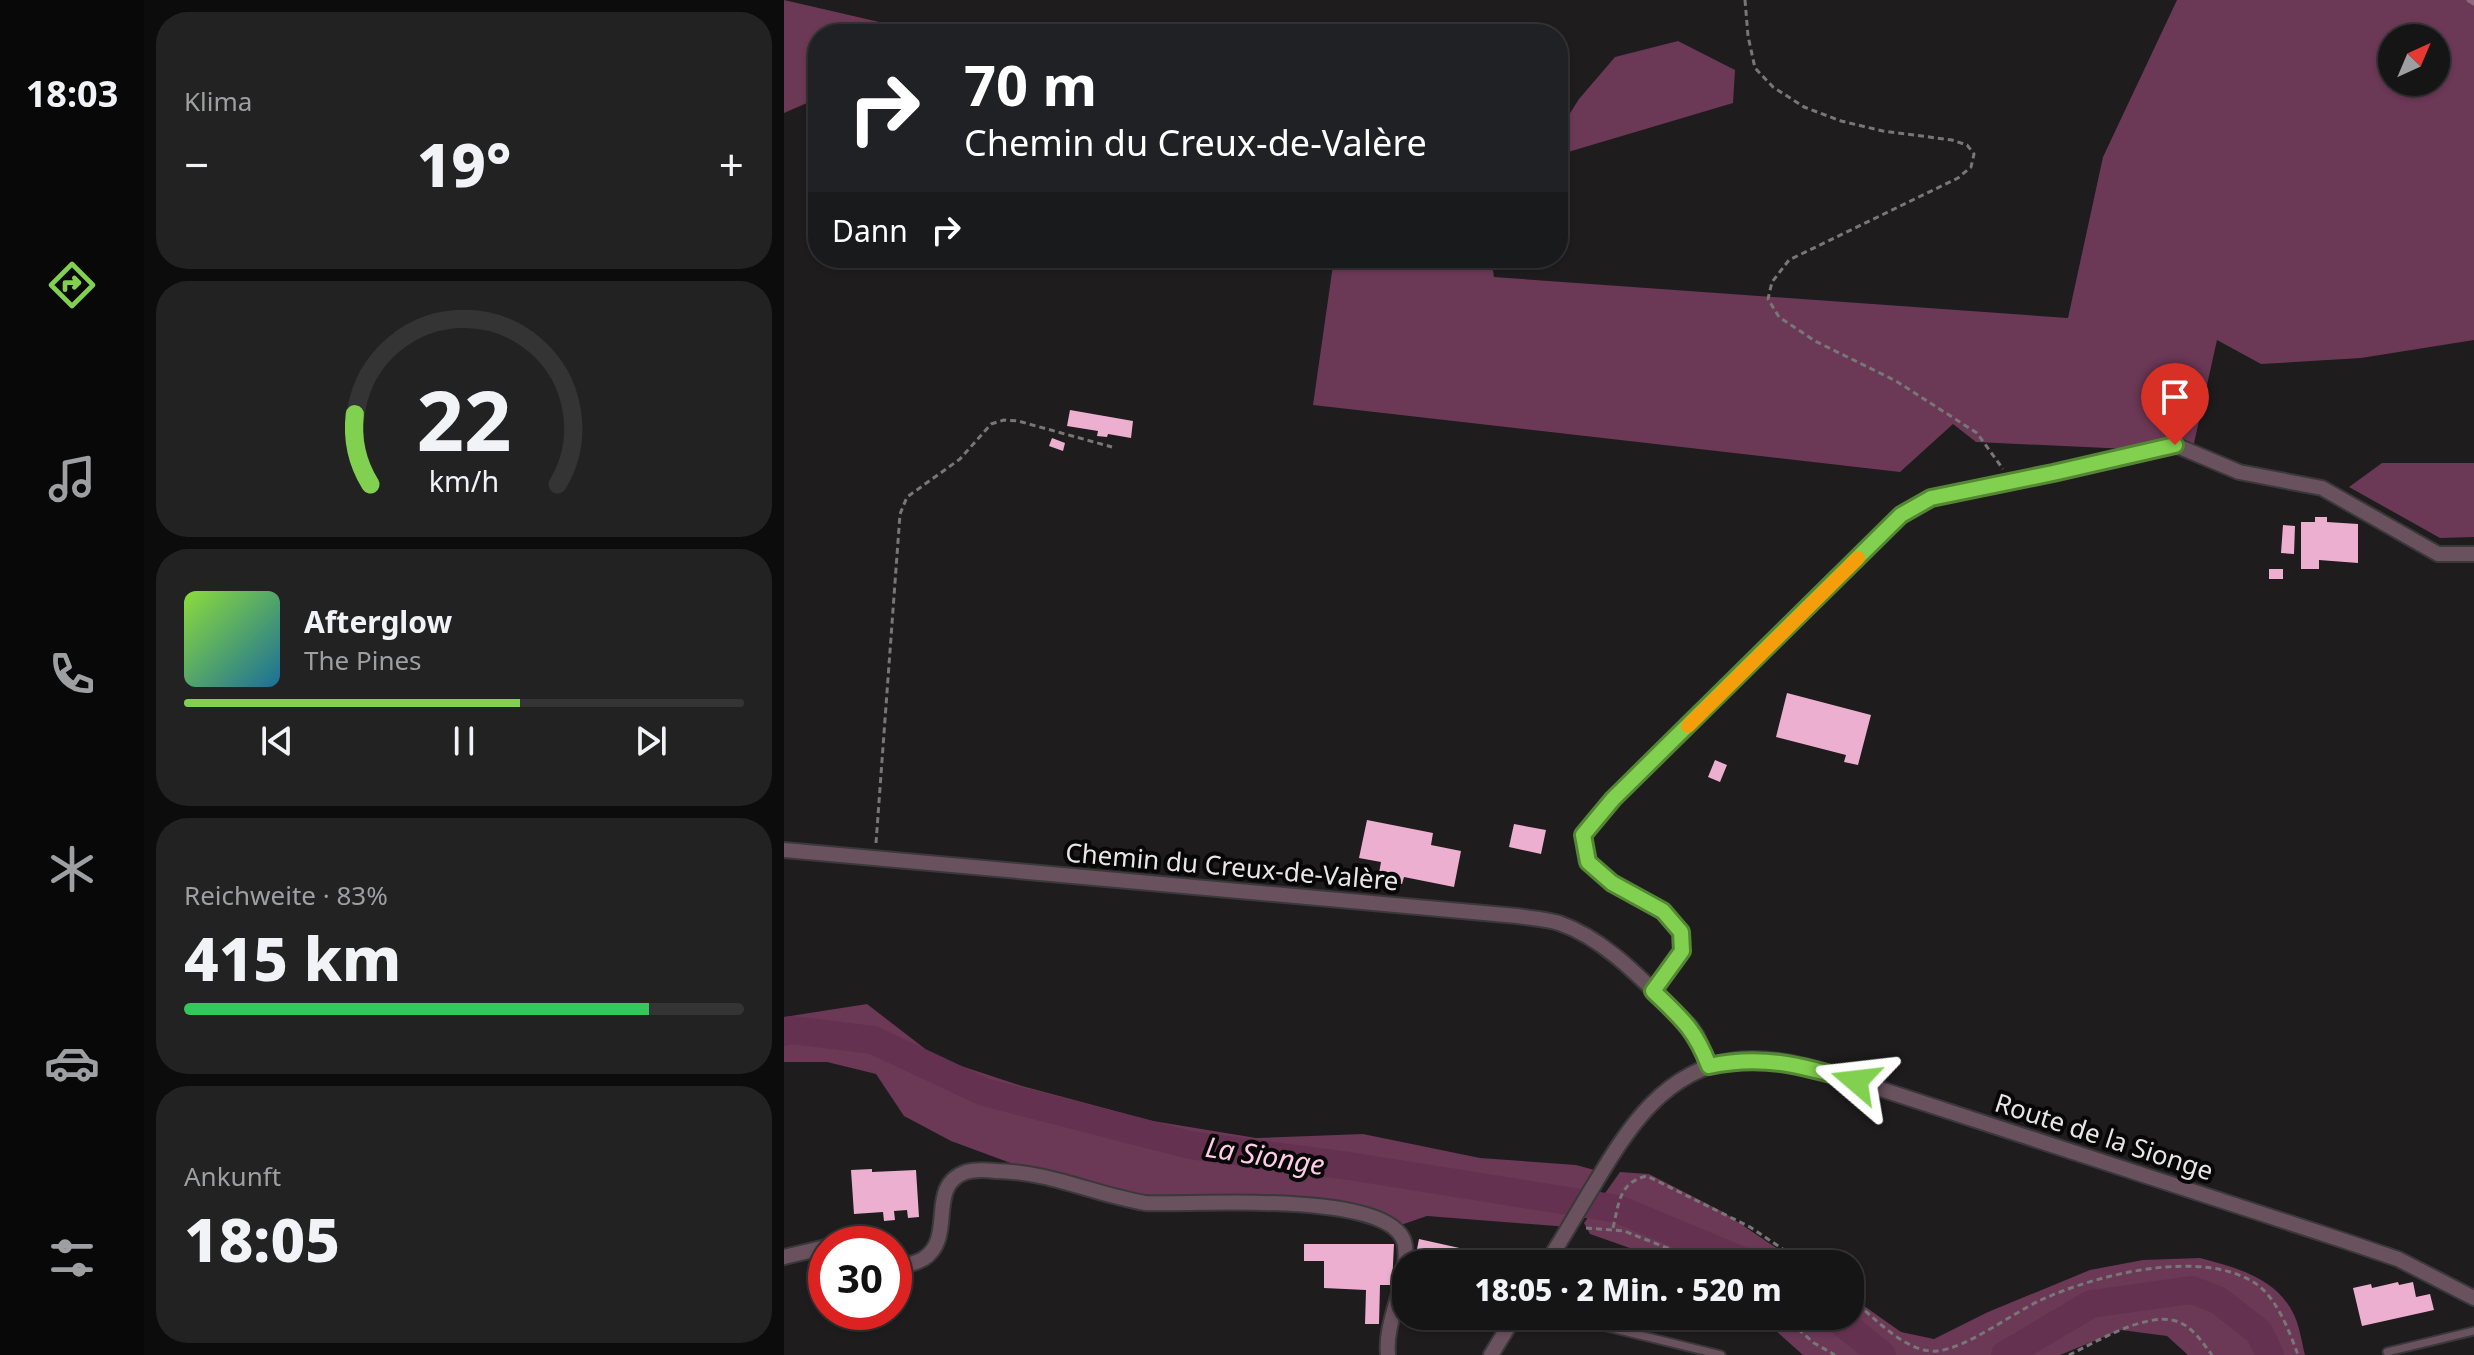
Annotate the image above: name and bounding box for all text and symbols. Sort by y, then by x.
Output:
north arrow [2378,24,2450,96]
map controls [2378,24,2450,96]
text: 70 m [964,46,1097,122]
icon: right [832,56,936,160]
text: 18:03 [26,69,118,118]
text: Klima [184,83,252,119]
text: Chemin du Creux-de-Valère [964,118,1427,167]
text: 19° [417,123,511,205]
text: − [184,134,209,194]
text: + [719,134,744,194]
icon: right [924,208,968,252]
text: Dann [832,210,908,251]
icon: directions [44,257,100,313]
text: 22 [416,361,512,474]
pin [2141,363,2209,445]
icon: arrive [2153,375,2197,419]
icon: music [44,451,100,507]
text: km/h [429,461,499,500]
text: Afterglow [304,601,452,642]
text: The Pines [304,642,422,678]
icon: phone [44,646,100,702]
icon: previous [255,719,299,763]
icon: pause [442,719,486,763]
icon: next [629,719,673,763]
street label: Chemin du Creux-de-Valère [1064,834,1400,899]
icon: climate [44,841,100,897]
text: Reichweite · 83% [184,877,388,913]
text: 415 km [184,917,401,999]
icon: car [44,1035,100,1091]
position arrow [1814,1039,1898,1123]
street label: Route de la Sionge [1990,1084,2218,1188]
water label: La Sionge [1203,1127,1327,1183]
text: Ankunft [184,1158,281,1194]
text: 18:05 [184,1198,340,1280]
speed limit sign: 30 [808,1226,912,1330]
icon: filters [44,1230,100,1286]
text: 18:05 · 2 Min. · 520 m [1474,1269,1782,1310]

